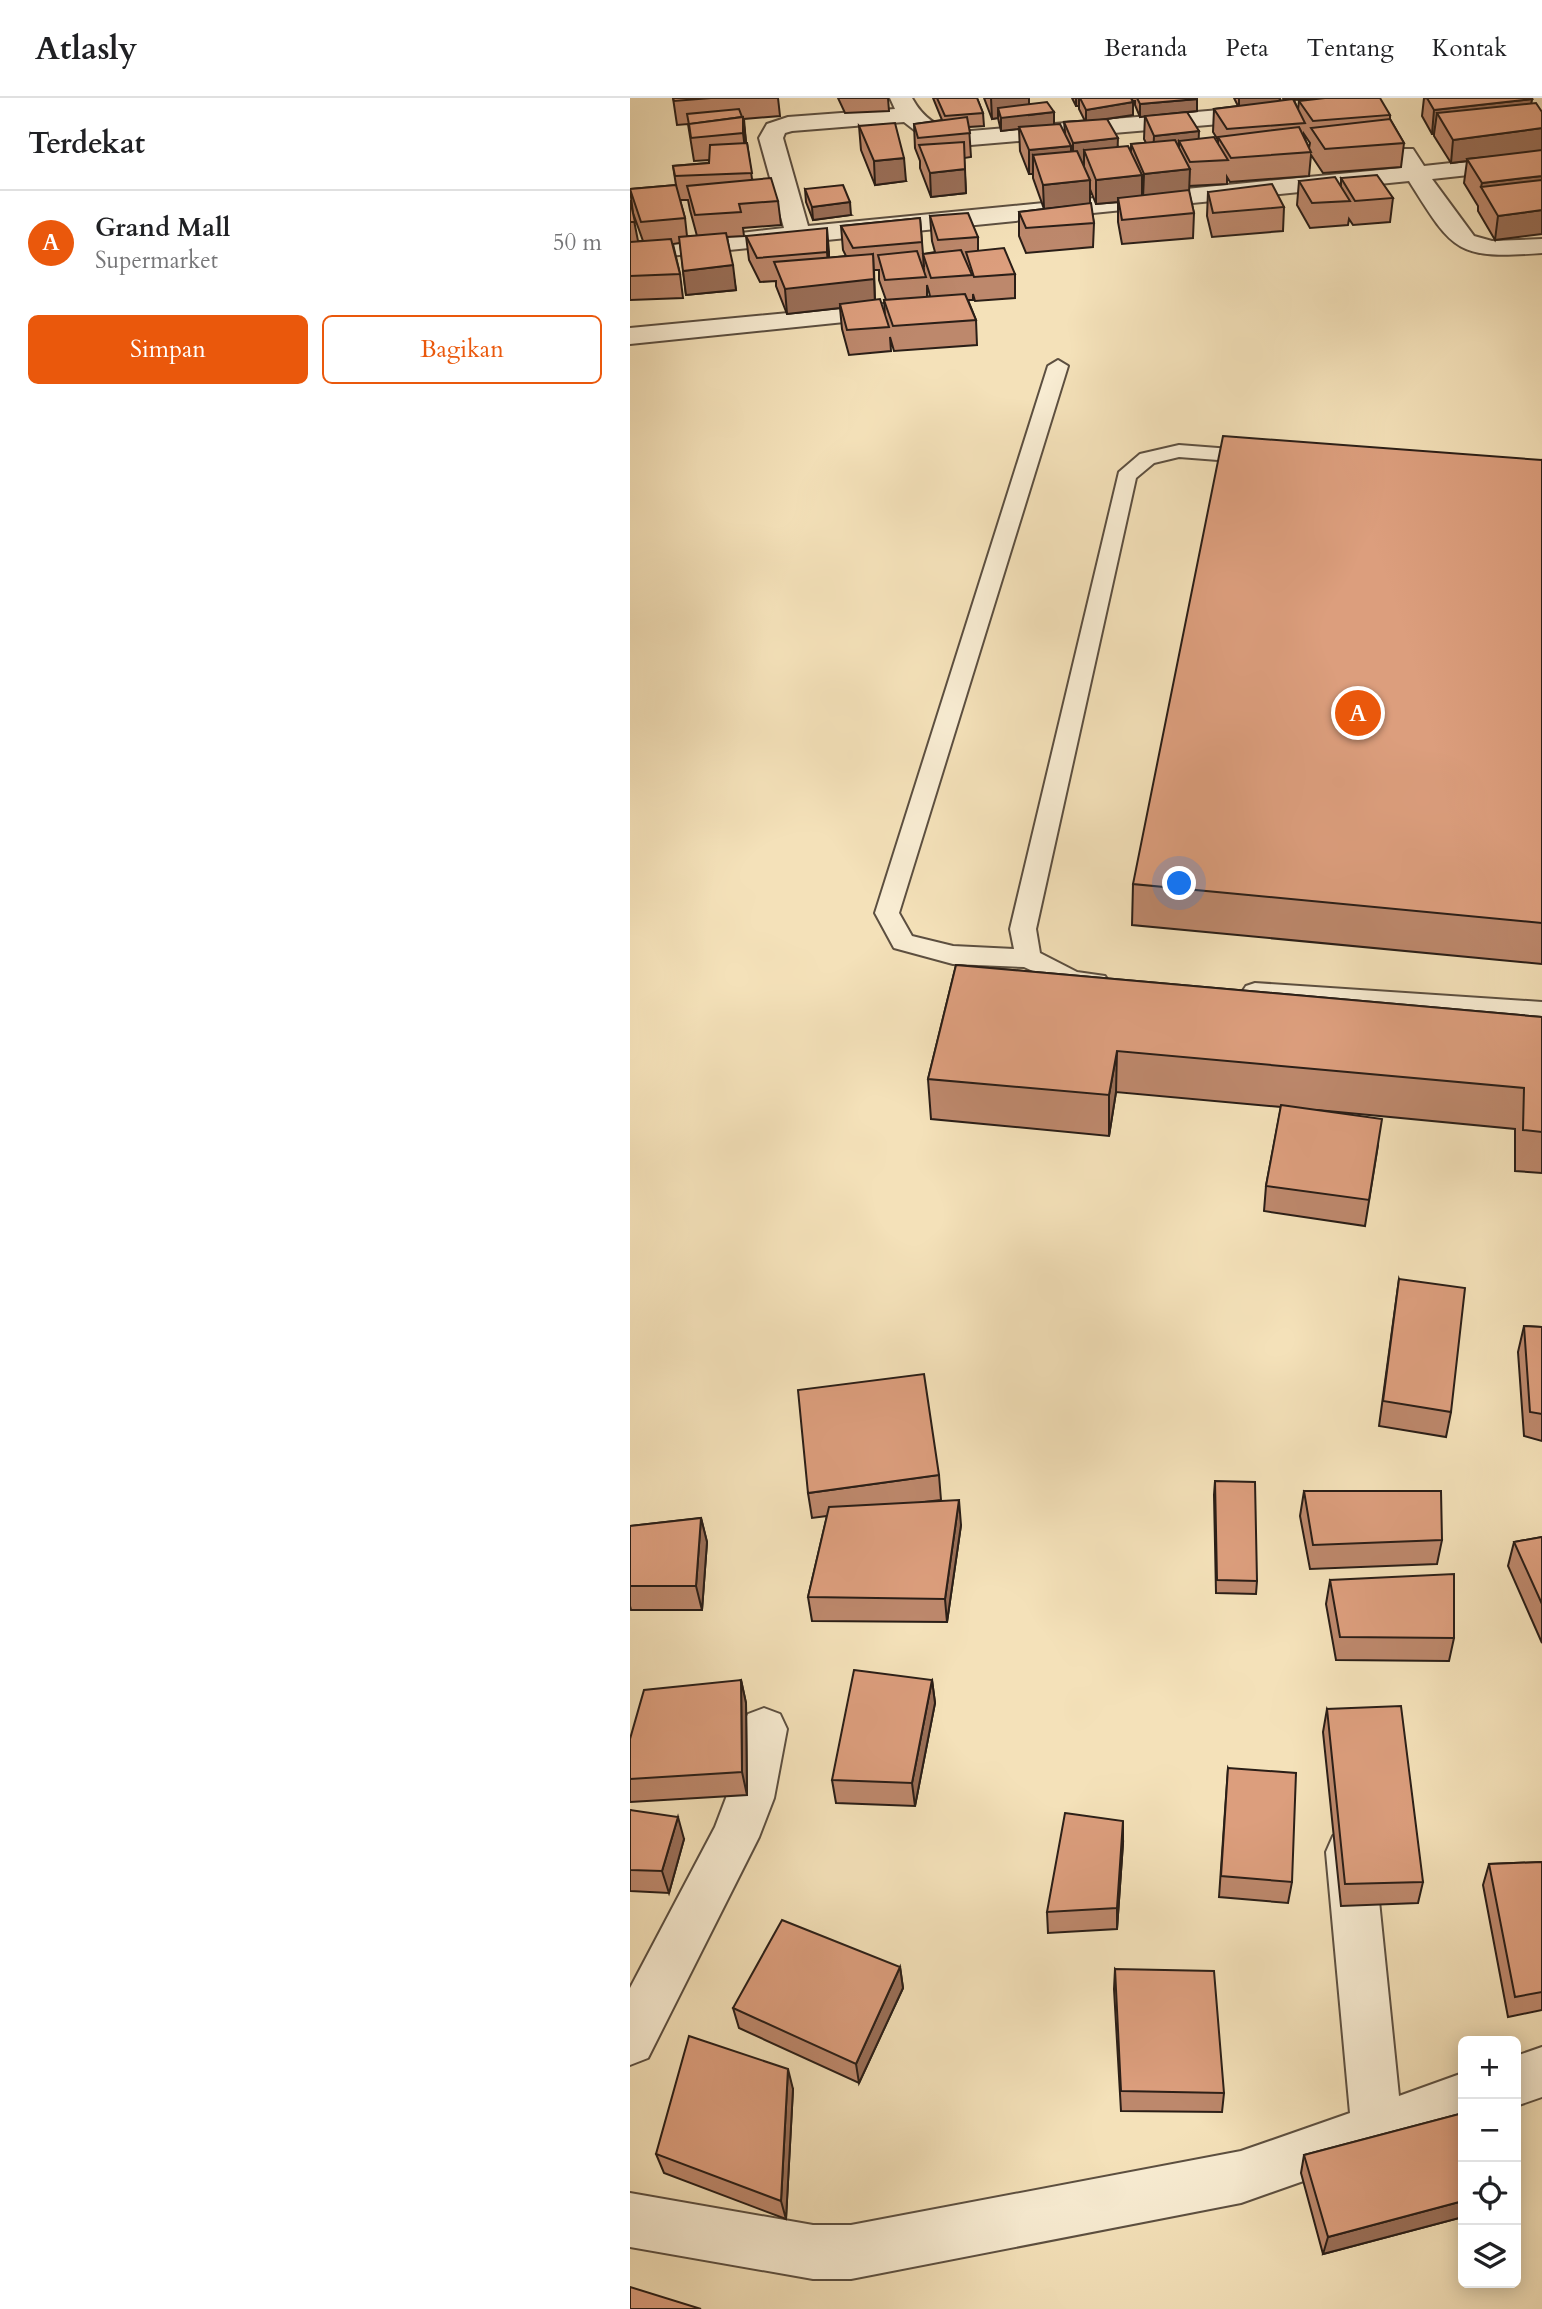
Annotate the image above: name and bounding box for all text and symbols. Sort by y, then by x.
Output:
text: Atlasly [35,26,137,71]
text: Beranda [1104,32,1187,65]
text: Peta [1225,32,1269,65]
text: Tentang [1307,32,1394,65]
text: Kontak [1432,32,1507,65]
text: Terdekat [28,123,145,164]
text: Grand Mall [95,210,230,245]
text: A [42,227,60,258]
text: 50 m [553,227,602,258]
text: Supermarket [95,245,218,276]
button: Simpan [28,315,308,384]
button: Bagikan [322,315,602,384]
pin: A [1335,687,1381,739]
your location [1162,866,1196,900]
map controls [1458,2036,1521,2288]
button: + [1458,2036,1521,2099]
button: − [1458,2099,1521,2162]
button: locate [1458,2162,1521,2225]
button: layers [1458,2225,1521,2288]

